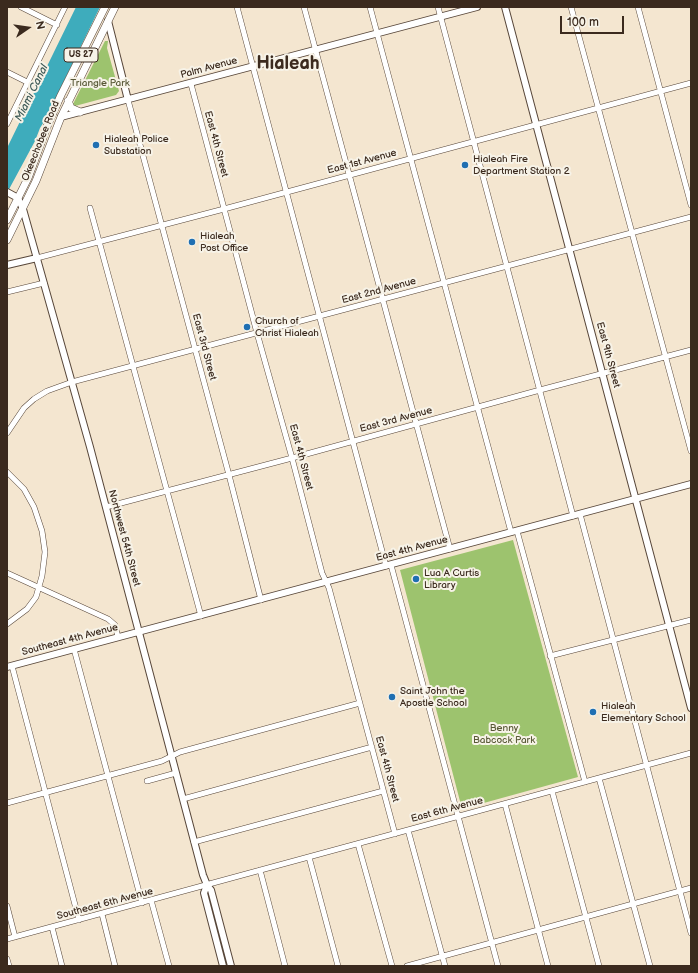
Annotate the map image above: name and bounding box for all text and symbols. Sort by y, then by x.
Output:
north arrow [8,8,48,48]
scale bar [562,8,626,34]
text: 100 m [567,15,599,30]
text: N [33,20,47,31]
road number: US 27 [64,48,98,62]
district label: Hialeah [256,53,320,75]
street label: Palm Avenue [179,55,239,81]
water label: Miami Canal [13,62,51,124]
park label: Triangle Park [70,77,130,89]
street label: Okeechobee Road [19,99,63,183]
street label: East 4th Street [201,110,231,178]
place label: Hialeah Police Substation [104,133,169,156]
marker: Hialeah Police Substation [91,140,101,150]
street label: East 1st Avenue [326,147,398,177]
place label: Hialeah Fire Department Station 2 [473,153,570,176]
marker: Hialeah Fire Department Station 2 [460,160,470,170]
place label: Hialeah Post Office [200,230,248,254]
marker: Hialeah Post Office [187,237,197,247]
street label: East 2nd Avenue [341,275,417,307]
street label: East 3rd Street [189,312,219,382]
place label: Church of Christ Hialeah [255,315,319,338]
street label: East 9th Street [593,321,623,389]
marker: Church of Christ Hialeah [242,322,252,332]
street label: East 3rd Avenue [358,405,434,435]
street label: East 4th Street [286,423,316,491]
street label: Northwest 54th Street [105,488,143,588]
street label: East 4th Avenue [375,534,449,564]
place label: Lua A Curtis Library [424,567,479,590]
marker: Lua A Curtis Library [411,574,421,584]
street label: Southeast 4th Avenue [21,621,119,659]
place label: Saint John the Apostle School [400,685,467,708]
marker: Saint John the Apostle School [387,692,397,702]
place label: Hialeah Elementary School [601,700,686,724]
marker: Hialeah Elementary School [588,707,598,717]
park label: Benny Babcock Park [473,722,535,746]
street label: East 4th Street [372,735,402,803]
street label: East 6th Avenue [410,795,484,825]
street label: Southeast 6th Avenue [56,885,154,923]

